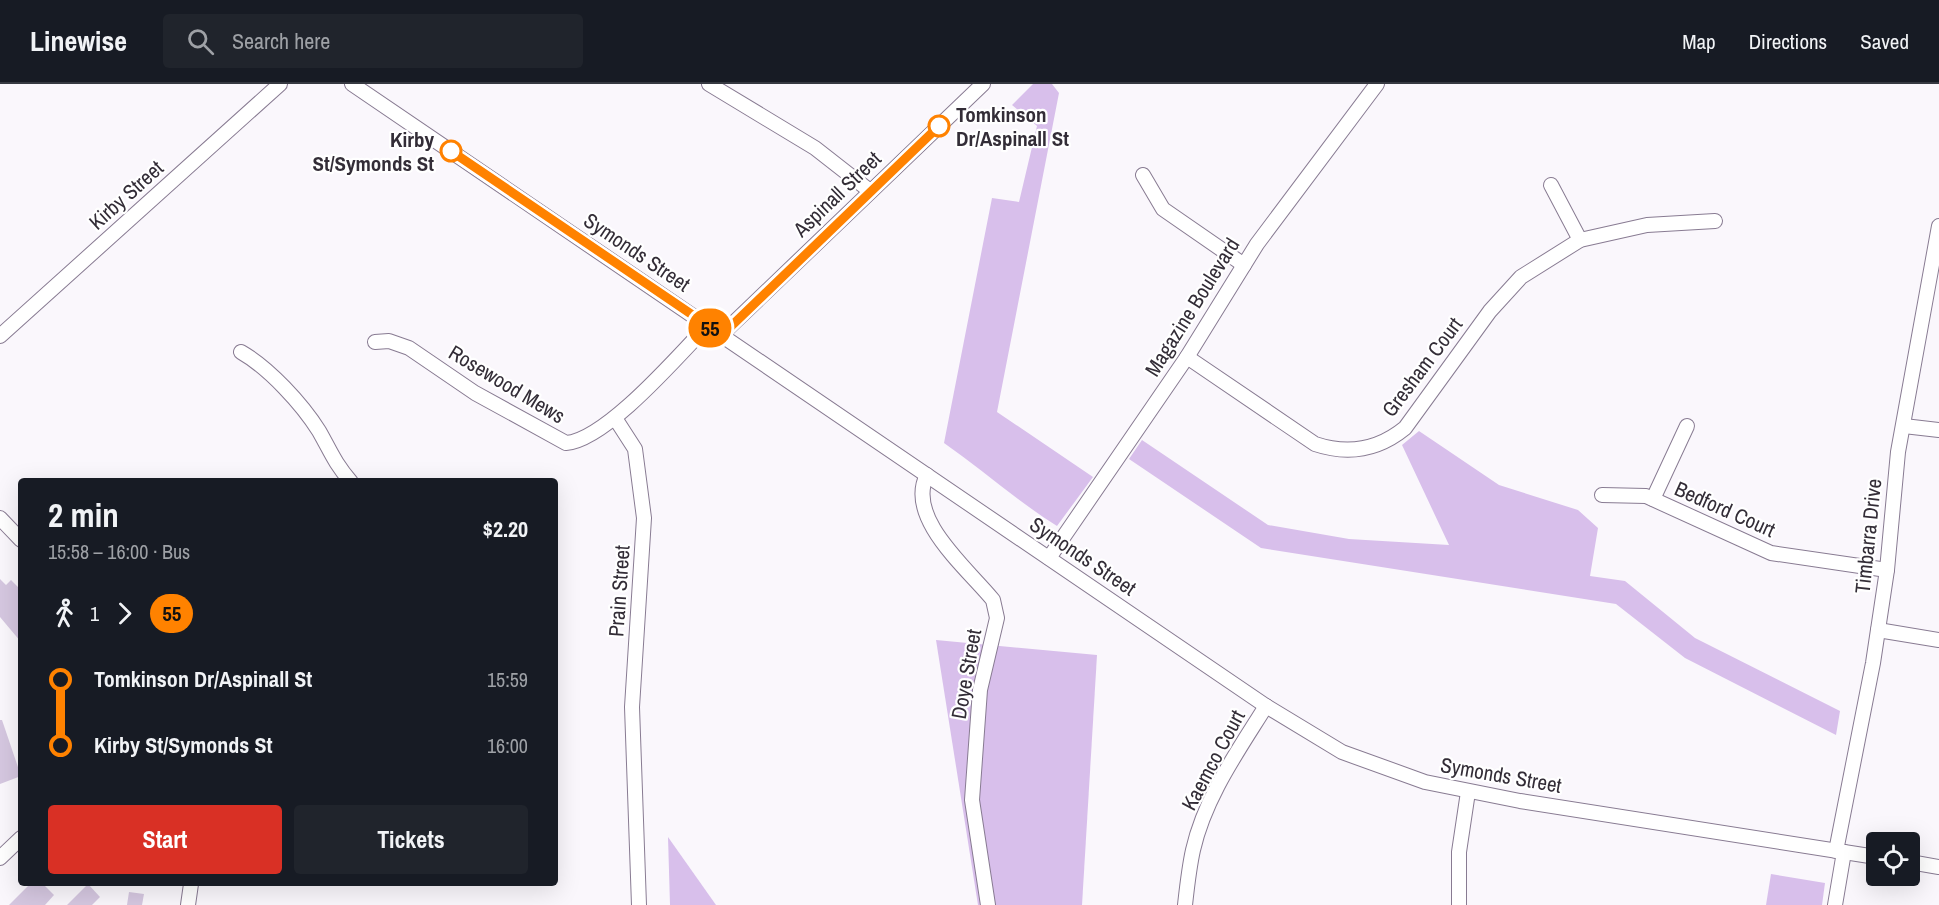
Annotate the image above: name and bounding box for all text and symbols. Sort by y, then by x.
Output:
search box [163,14,583,68]
text: Linewise [30,22,127,60]
icon: search [184,25,217,58]
text: Search here [232,26,330,56]
text: Map [1682,27,1716,56]
text: Directions [1749,27,1827,56]
text: Saved [1860,27,1909,56]
place label: Tomkinson Dr/Aspinall St [956,100,1069,153]
marker: Tomkinson Dr/Aspinall St [928,115,950,137]
place label: Kirby St/Symonds St [312,125,434,178]
marker: Kirby St/Symonds St [440,140,462,162]
street label: Aspinall Street [786,145,888,244]
street label: Kirby Street [83,154,170,236]
street label: Symonds Street [578,206,696,298]
street label: Magazine Boulevard [1138,232,1246,382]
line badge: 55 [683,308,737,348]
street label: Gresham Court [1375,311,1469,423]
text: 55 [700,314,720,343]
street label: Rosewood Mews [443,338,571,430]
street label: Bedford Court [1670,474,1780,544]
street label: Timbarra Drive [1848,477,1888,595]
text: 2 min [48,493,119,537]
street label: Symonds Street [1024,510,1142,602]
text: $2.20 [483,514,528,544]
text: 15:58 – 16:00 · Bus [48,538,190,565]
street label: Prain Street [601,544,637,638]
icon: walk [48,597,81,630]
icon: forward [108,597,141,630]
text: 55 [162,599,181,628]
text: 1 [90,600,99,627]
street label: Doye Street [944,627,988,721]
text: Tomkinson Dr/Aspinall St [94,664,312,694]
text: 15:59 [487,666,528,693]
street label: Kaemco Court [1174,704,1252,815]
text: Kirby St/Symonds St [94,730,272,760]
text: 16:00 [487,732,528,759]
street label: Symonds Street [1438,750,1564,800]
button: Start [48,805,282,874]
button: Tickets [294,805,528,874]
map controls [1866,832,1920,886]
button: locate [1866,832,1920,886]

